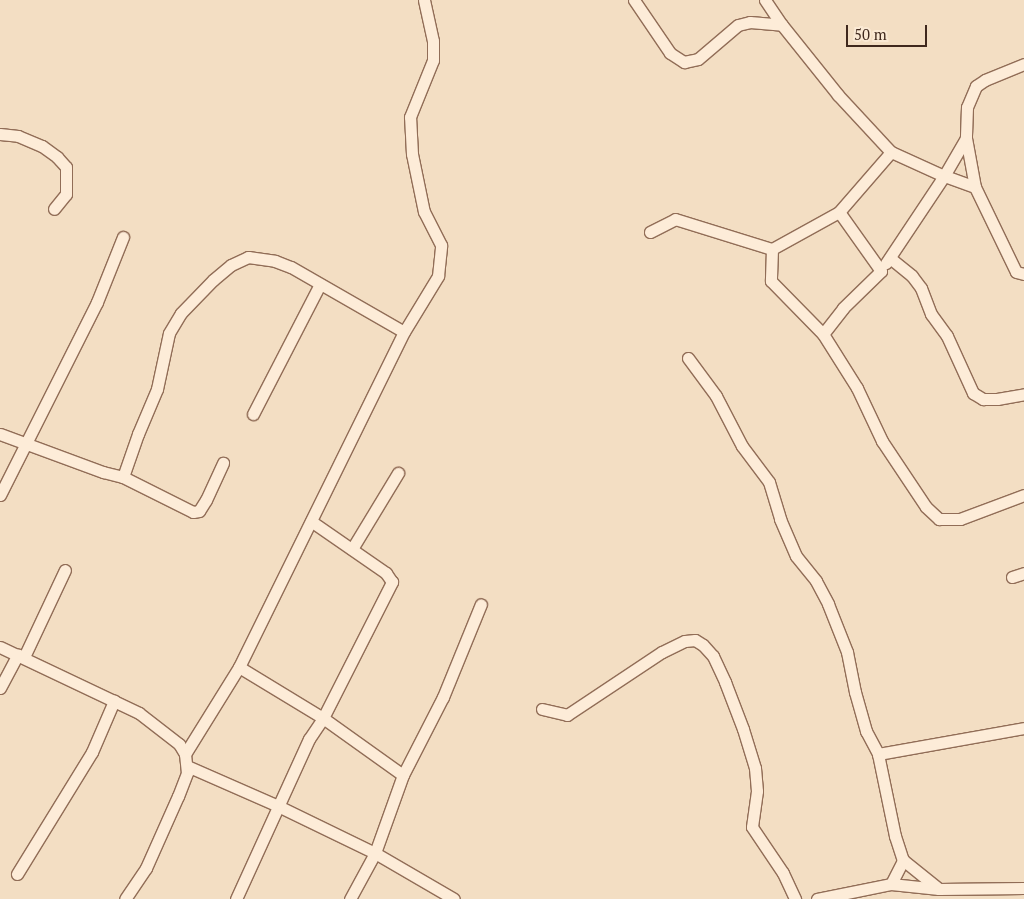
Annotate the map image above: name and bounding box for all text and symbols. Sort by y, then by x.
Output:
scale bar [849,15,930,47]
text: 50 m [854,24,887,44]

